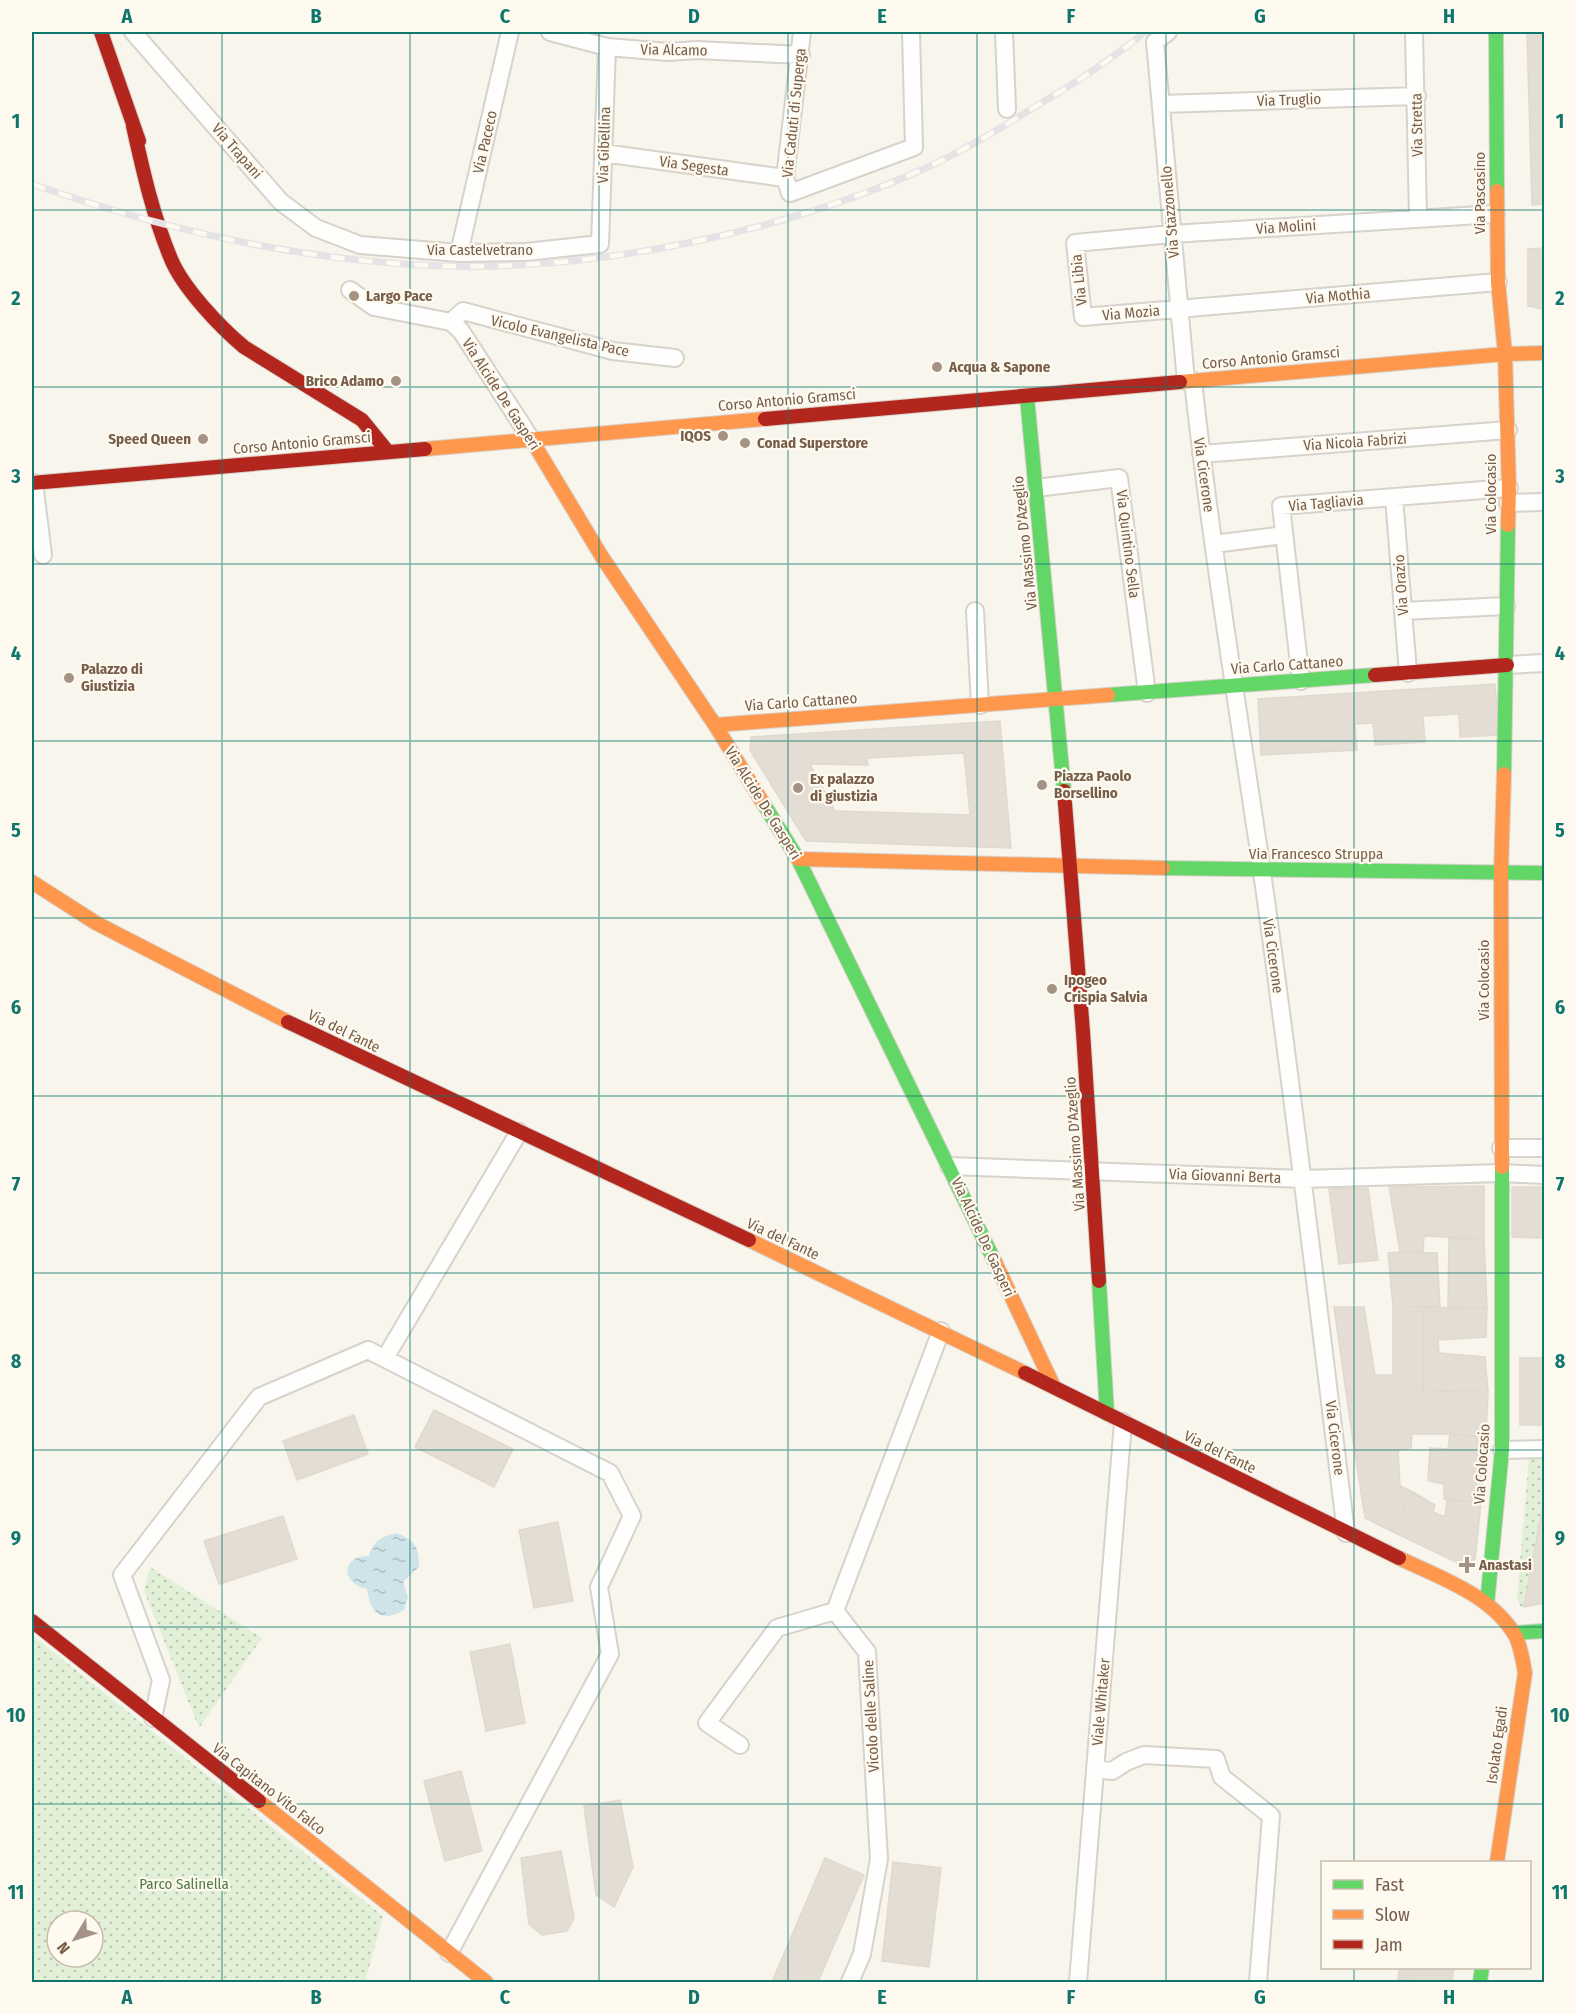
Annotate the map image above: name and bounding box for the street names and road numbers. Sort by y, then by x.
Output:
street label: Via Alcamo [640,40,708,60]
street label: Via Caduti di Superga [778,47,810,179]
street label: Via Truglio [1256,90,1322,110]
street label: Via Stretta [1407,93,1427,157]
street label: Via Gibellina [594,106,614,184]
street label: Via Paceco [469,109,501,175]
street label: Via Trapani [208,120,266,182]
street label: Via Segesta [658,152,730,180]
street label: Via Pascasino [1471,152,1489,234]
street label: Via Stazzonello [1157,165,1183,259]
street label: Via Molini [1255,216,1317,238]
street label: Via Castelvetrano [427,241,533,259]
street label: Via Libia [1067,253,1091,307]
street label: Via Mothia [1305,284,1371,308]
street label: Via Mozia [1101,302,1161,324]
street label: Vicolo Evangelista Pace [489,311,631,361]
street label: Via Alcide De Gasperi [458,335,544,453]
street label: Corso Antonio Gramsci [1201,343,1341,373]
street label: Corso Antonio Gramsci [717,385,857,415]
street label: Corso Antonio Gramsci [232,428,372,458]
street label: Via Nicola Fabrizi [1303,429,1407,455]
street label: Via Cicerone [1190,436,1218,514]
street label: Via Colocasio [1482,453,1500,534]
street label: Via Massimo D'Azeglio [1009,475,1041,611]
street label: Via Quintino Sella [1112,489,1144,599]
street label: Via Tagliavia [1288,491,1364,515]
street label: Via Orazio [1390,554,1412,616]
street label: Via Carlo Cattaneo [1230,652,1344,678]
street label: Via Carlo Cattaneo [744,689,858,715]
street label: Via Alcide De Gasperi [721,743,805,863]
street label: Via Francesco Struppa [1249,845,1383,863]
street label: Via Cicerone [1259,917,1287,995]
street label: Via Colocasio [1475,939,1493,1020]
street label: Via del Fante [305,1006,383,1056]
street label: Via Massimo D'Azeglio [1061,1076,1089,1212]
street label: Via Giovanni Berta [1169,1165,1281,1187]
street label: Via Alcide De Gasperi [947,1174,1019,1300]
street label: Via del Fante [744,1214,822,1264]
street label: Via Cicerone [1321,1400,1349,1476]
street label: Via Colocasio [1470,1423,1494,1505]
street label: Via del Fante [1181,1427,1259,1477]
street label: Viale Whitaker [1088,1657,1114,1747]
street label: Vicolo delle Saline [859,1659,883,1773]
street label: Isolato Egadi [1483,1705,1511,1785]
street label: Via Capitano Vito Falco [209,1739,329,1839]

